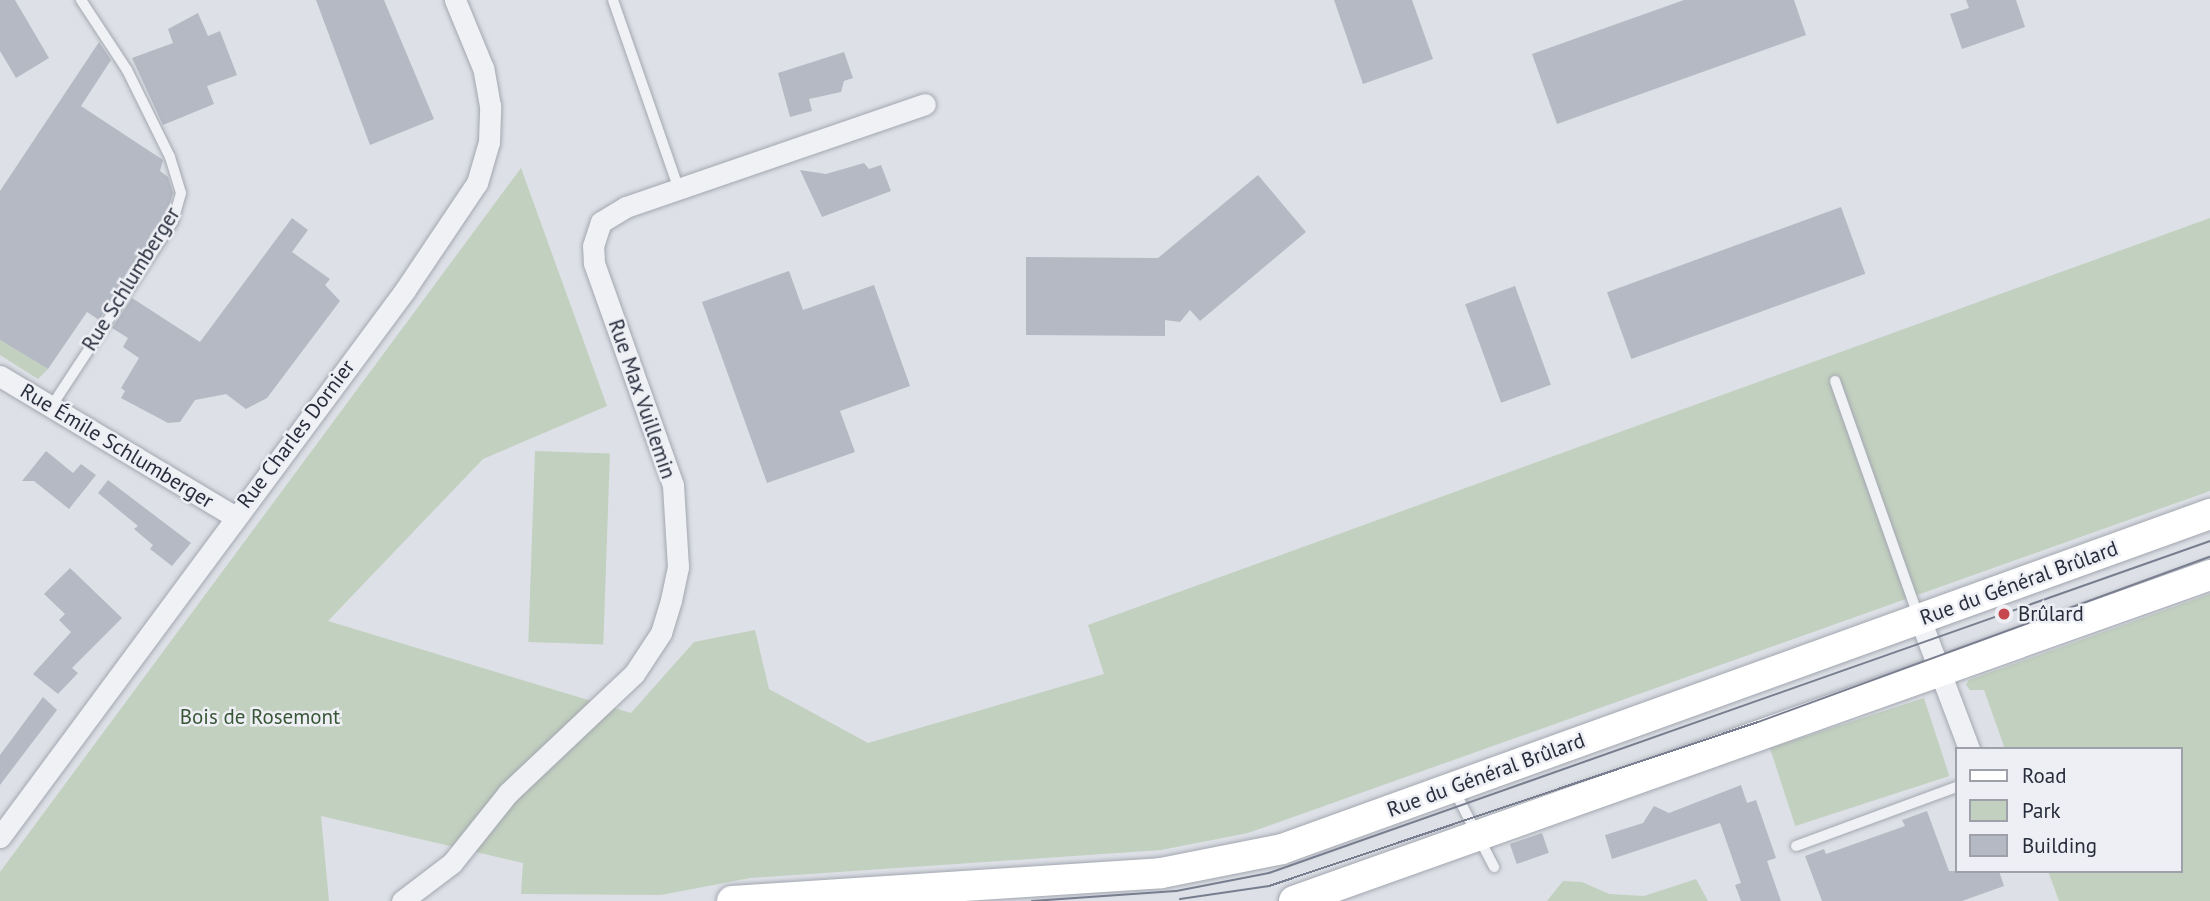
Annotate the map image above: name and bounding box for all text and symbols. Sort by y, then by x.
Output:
street label: Rue Schlumberger [77,202,185,356]
street label: Rue Max Vuillemin [603,315,681,483]
street label: Rue Charles Dornier [232,355,360,513]
street label: Rue Émile Schlumberger [16,378,218,514]
street label: Rue du Général Brûlard [1917,535,2121,631]
place label: Brûlard [2018,601,2084,627]
marker: Brûlard [1996,606,2012,622]
park label: Bois de Rosemont [180,704,340,730]
street label: Rue du Général Brûlard [1384,727,1588,823]
legend [1954,747,2182,873]
text: Road [2022,762,2066,789]
text: Park [2022,797,2061,824]
text: Building [2022,832,2097,859]

